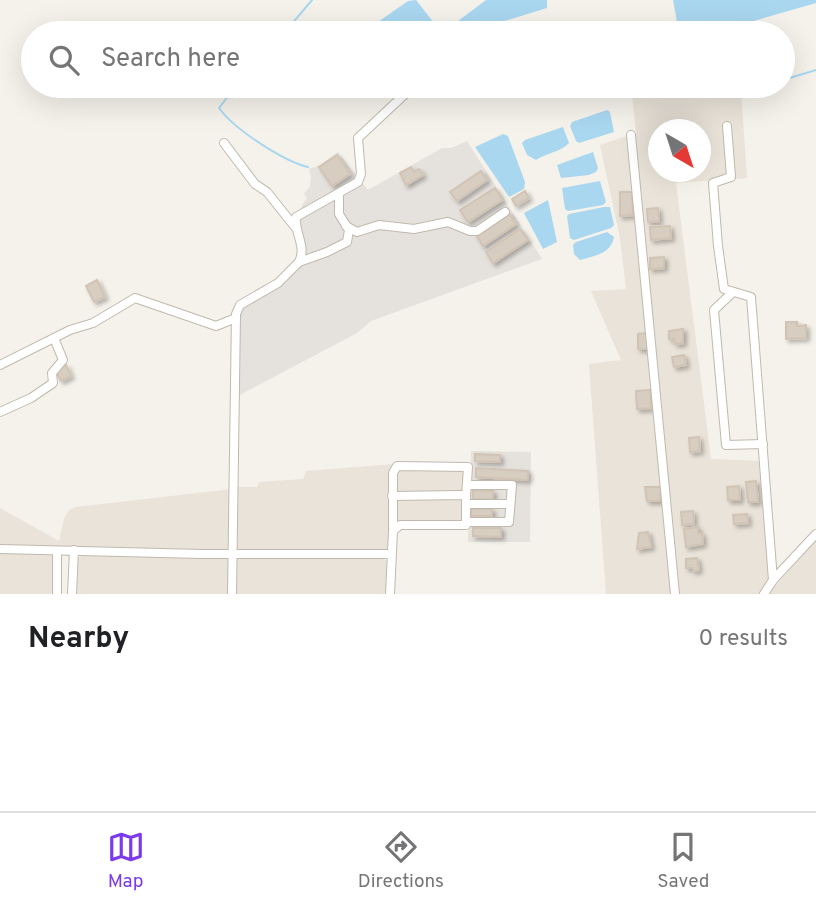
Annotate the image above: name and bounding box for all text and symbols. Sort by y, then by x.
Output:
search box [21,21,795,98]
icon: search [45,41,83,79]
text: Search here [101,43,240,76]
north arrow [648,119,711,182]
text: Nearby [28,621,129,658]
text: 0 results [699,625,788,654]
tab: Map [107,828,145,894]
tab: Directions [358,828,444,894]
tab: Saved [657,828,709,894]

